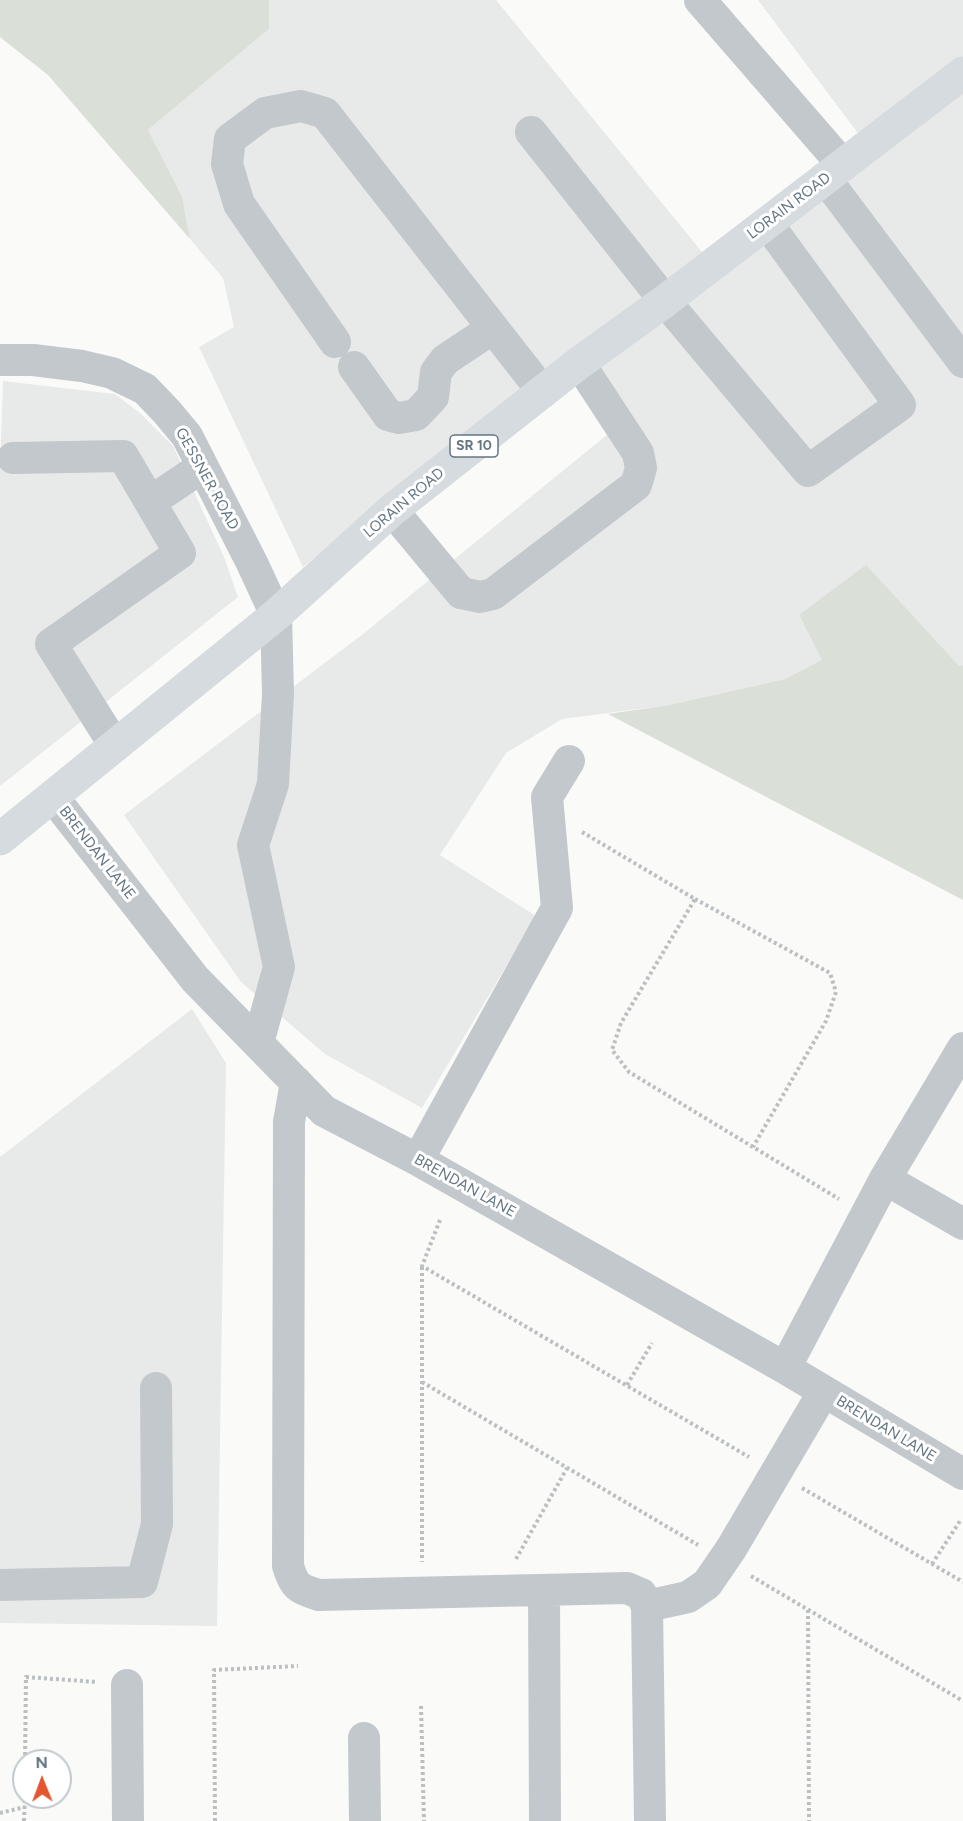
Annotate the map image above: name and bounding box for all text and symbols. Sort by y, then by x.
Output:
street label: LORAIN ROAD [744,169,834,243]
street label: GESSNER ROAD [172,425,242,533]
road number: SR 10 [450,435,498,457]
street label: LORAIN ROAD [360,464,448,542]
street label: BRENDAN LANE [55,803,139,903]
street label: BRENDAN LANE [411,1151,519,1221]
street label: BRENDAN LANE [833,1392,939,1466]
north arrow [12,1749,72,1809]
text: N [35,1753,48,1772]

